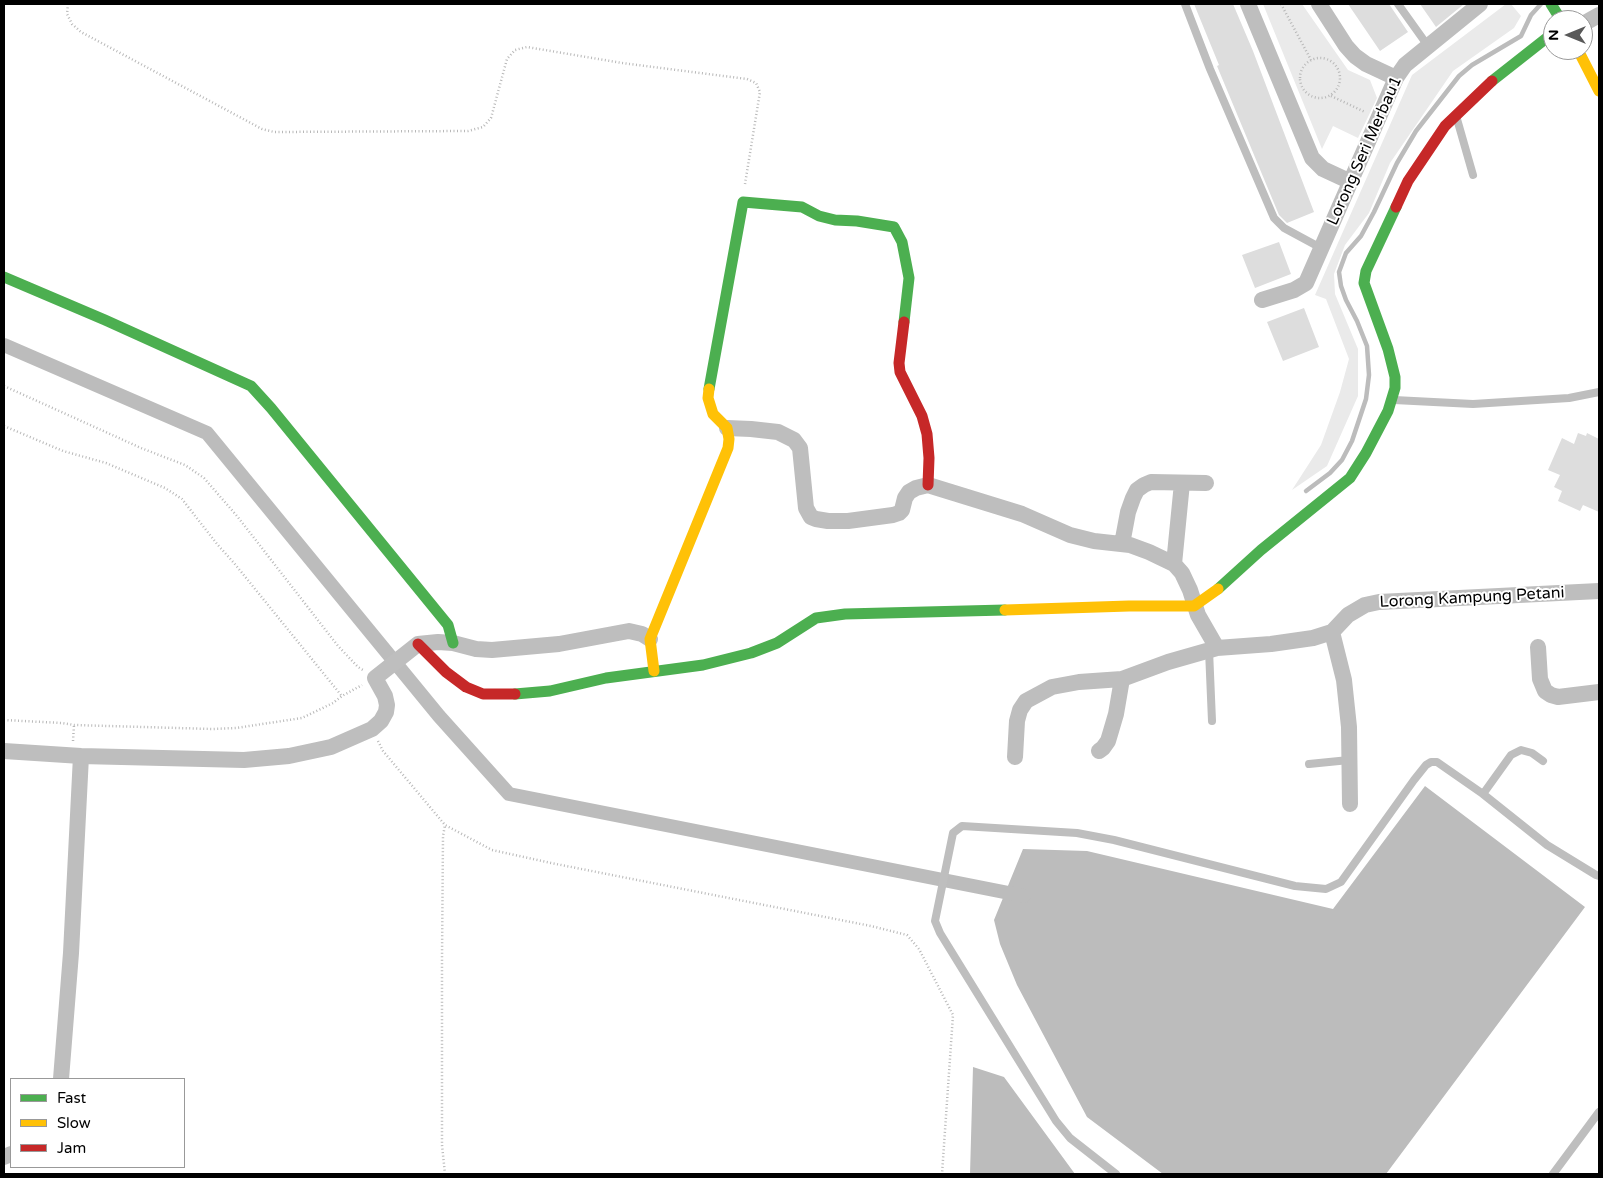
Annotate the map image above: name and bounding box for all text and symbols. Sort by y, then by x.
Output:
north arrow [1543,10,1593,60]
text: N [1545,29,1562,41]
street label: Lorong Seri Merbau1 [1323,74,1407,228]
street label: Lorong Kampung Petani [1379,584,1565,612]
legend [10,1078,185,1168]
text: Fast [57,1089,86,1107]
text: Slow [57,1114,91,1132]
text: Jam [57,1139,86,1157]

